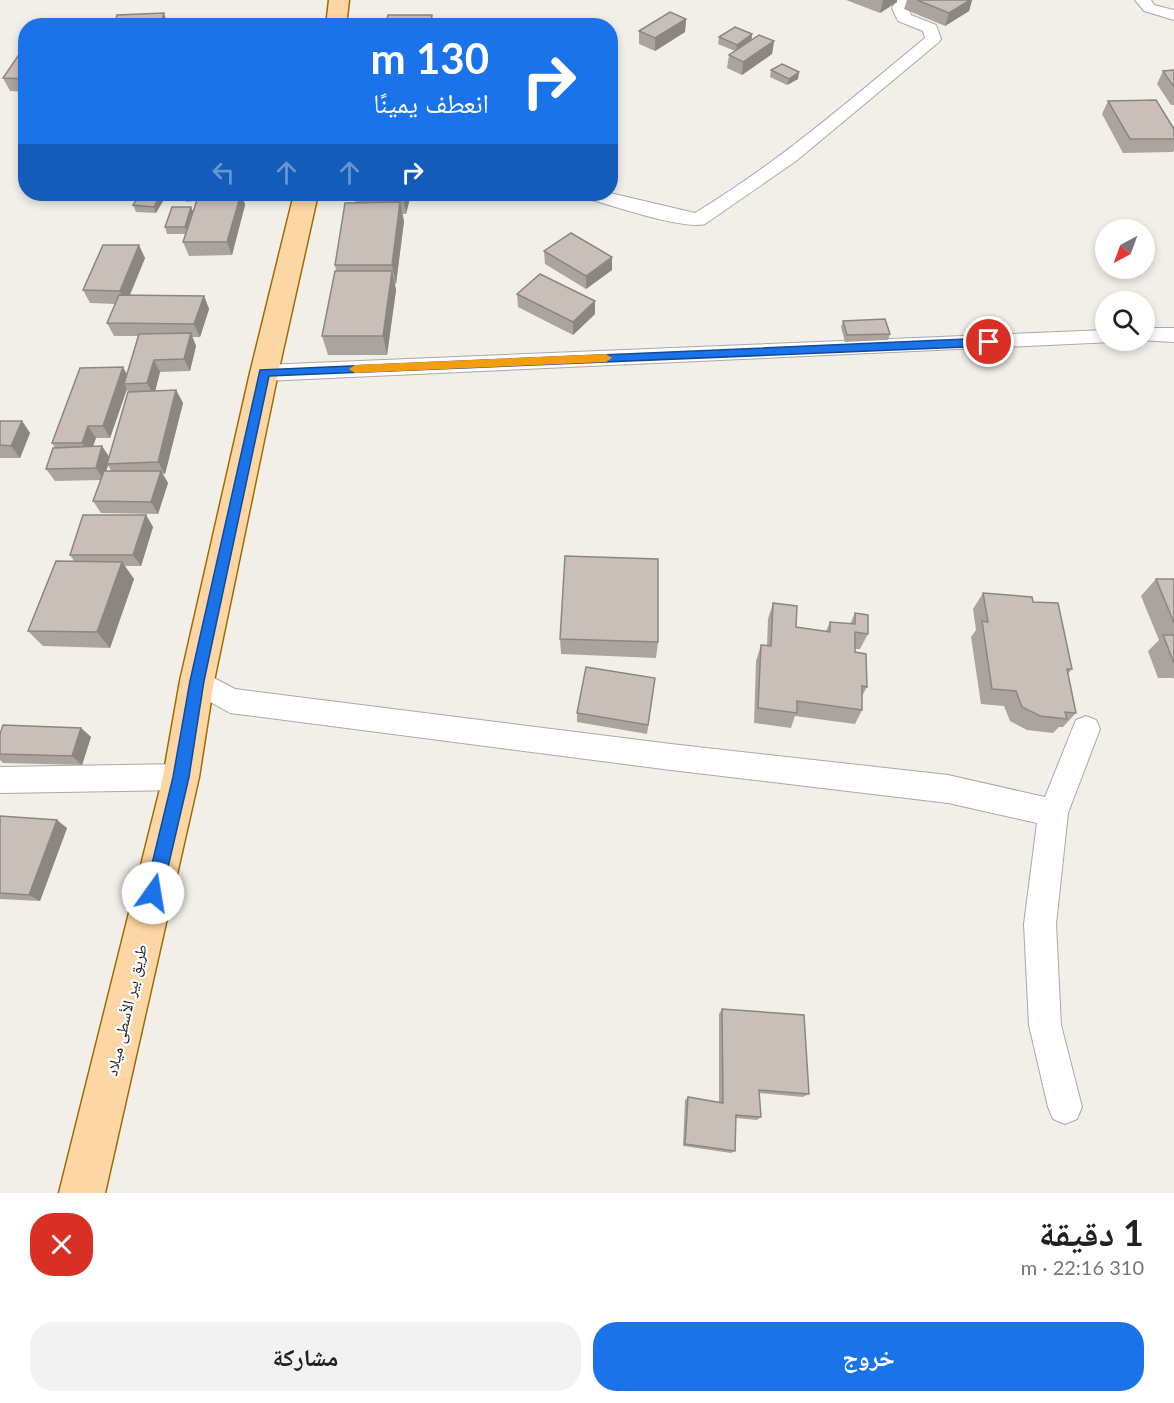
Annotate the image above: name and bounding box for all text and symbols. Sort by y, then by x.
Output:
text: 130 m [371,33,489,83]
icon: right [510,42,588,120]
text: انعطف يمينًا [373,86,489,119]
icon: left [207,156,240,189]
icon: ahead [270,156,303,189]
icon: ahead [333,156,366,189]
icon: right [396,156,429,189]
north arrow [1095,219,1155,279]
map controls [1095,219,1155,351]
button: search [1095,291,1155,351]
pin [963,316,1014,367]
icon: arrive [972,325,1005,358]
position arrow [121,861,185,925]
street label: طريق بير الأسطى ميلاد [101,942,152,1078]
text: 1 دقيقة [1039,1210,1144,1254]
button: close [30,1213,93,1276]
text: 310 m · 22:16 [1021,1255,1144,1279]
button: مشاركة [30,1322,581,1391]
button: خروج [593,1322,1144,1391]

